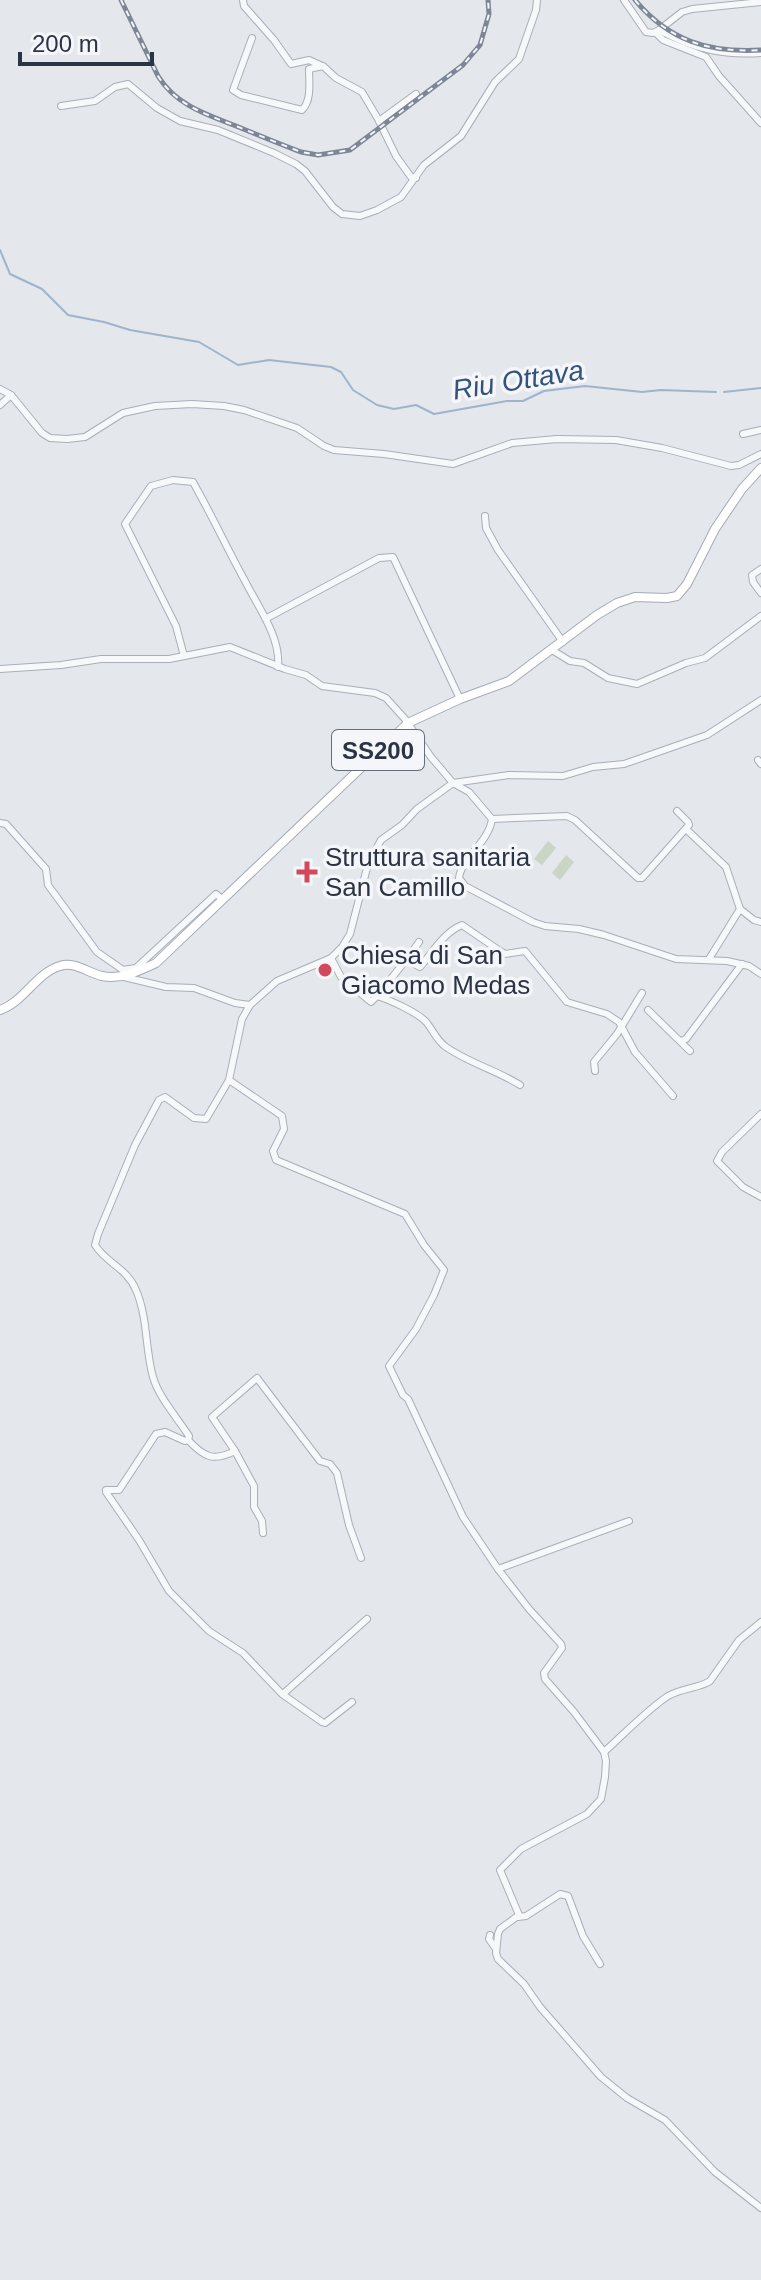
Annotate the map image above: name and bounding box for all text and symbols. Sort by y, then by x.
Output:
scale bar [20,16,152,66]
text: 200 m [32,30,99,57]
water label: Riu Ottava [450,354,586,406]
road number: SS200 [332,730,424,770]
place label: Struttura sanitaria San Camillo [325,842,531,902]
marker: Struttura sanitaria San Camillo [296,861,318,883]
place label: Chiesa di San Giacomo Medas [341,940,530,1000]
marker: Chiesa di San Giacomo Medas [316,961,334,979]

